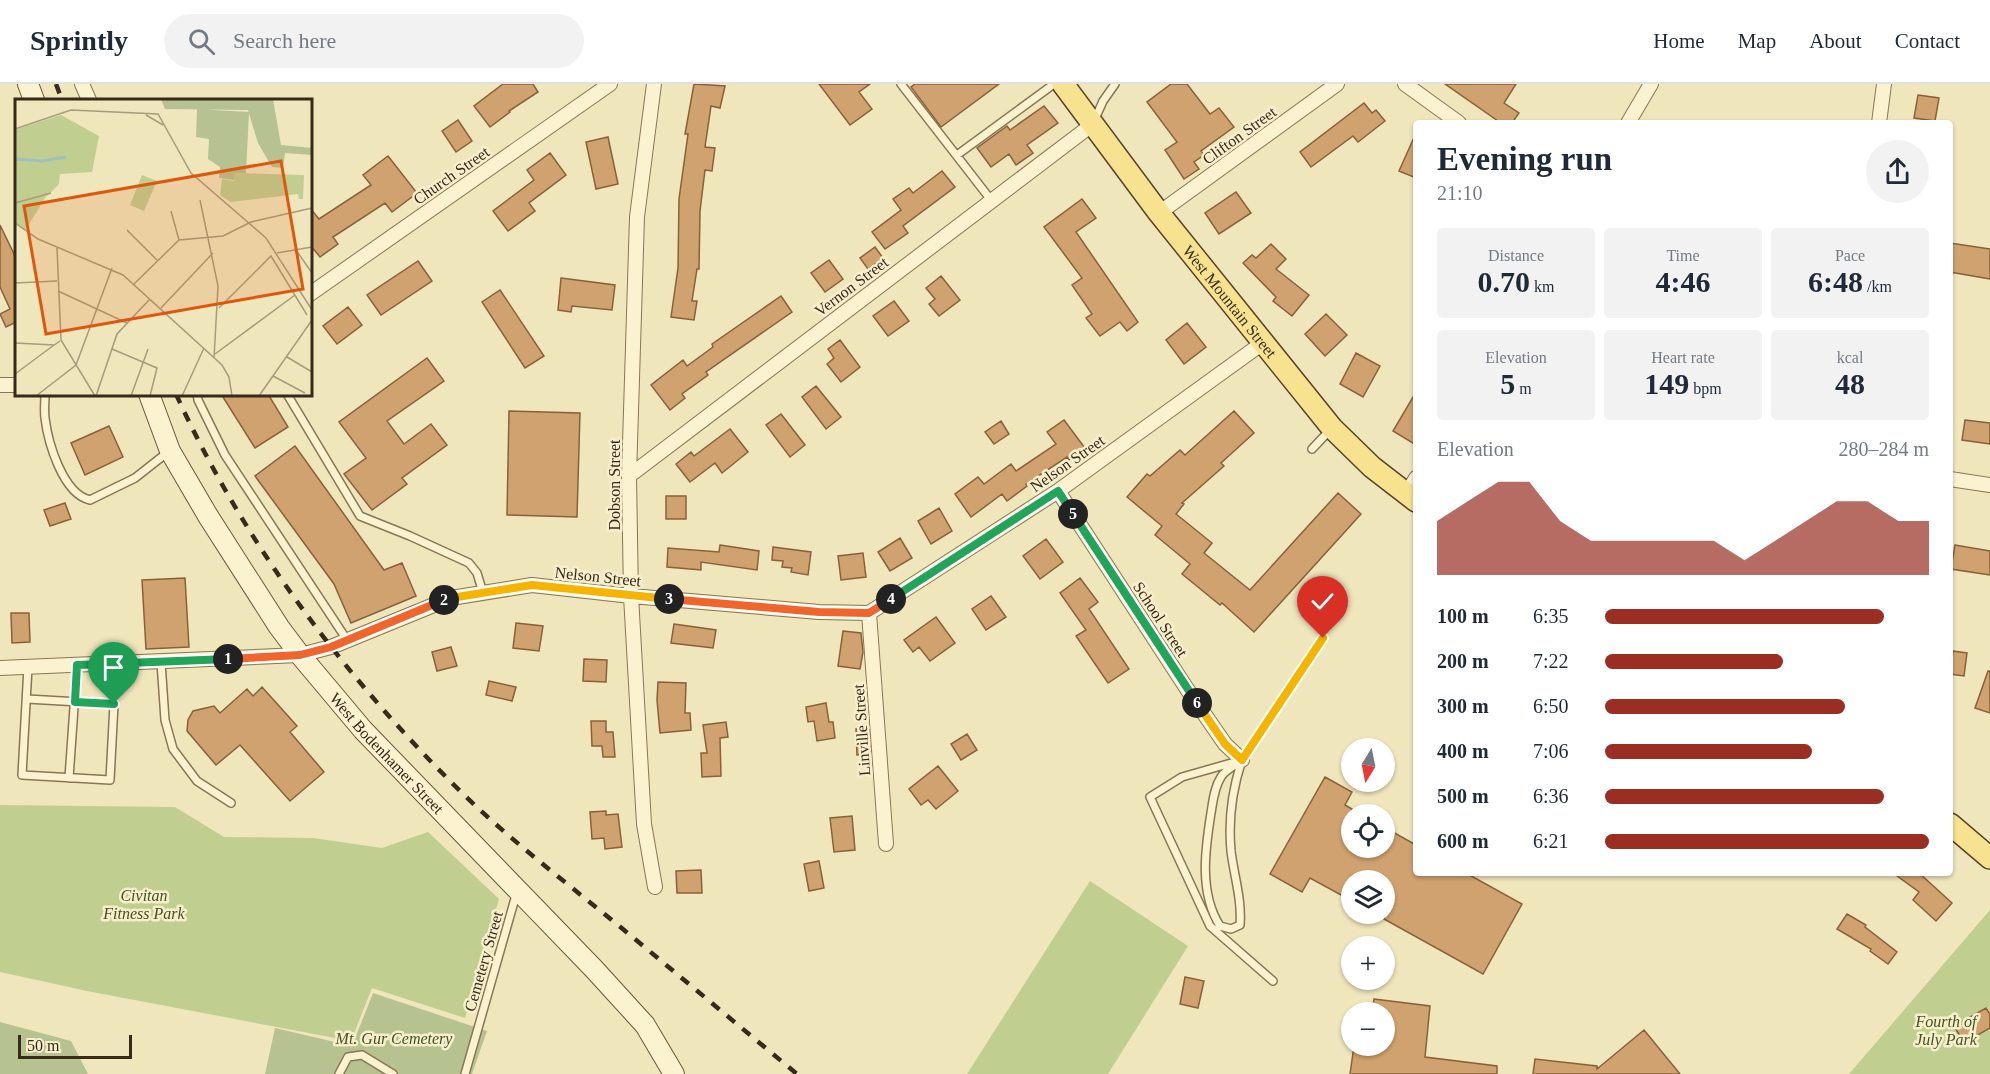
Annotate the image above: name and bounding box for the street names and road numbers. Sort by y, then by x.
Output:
street label: Clifton Street [1199,103,1280,168]
street label: Church Street [410,143,493,208]
street label: West Mountain Street [1179,242,1280,361]
street label: Vernon Street [811,253,892,320]
street label: Nelson Street [1027,431,1108,495]
street label: Dobson Street [606,439,623,531]
street label: Nelson Street [554,564,642,590]
street label: School Street [1130,579,1191,660]
street label: Linville Street [850,683,873,776]
street label: West Bodenhamer Street [326,690,447,818]
street label: Cemetery Street [461,909,507,1014]

